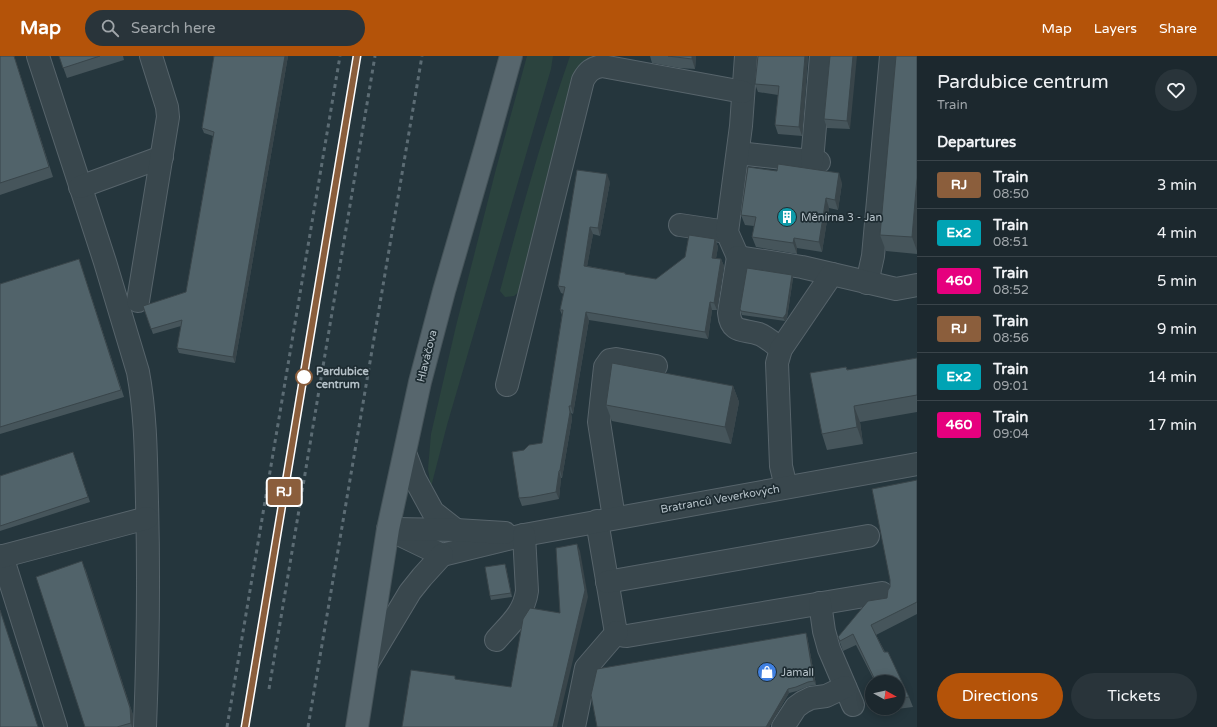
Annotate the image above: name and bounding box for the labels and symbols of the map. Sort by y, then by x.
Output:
building icon: Měnírna 3 - Jan [776,206,798,228]
place label: Měnírna 3 - Jan [801,211,882,224]
street label: Hlaváčova [414,329,440,383]
place label: Pardubice centrum [316,365,369,391]
marker: Pardubice centrum [295,368,313,386]
line badge: RJ [266,479,302,505]
street label: Bratranců Veverkových [659,482,781,516]
shop icon: Jamall [756,661,778,683]
place label: Jamall [781,666,814,679]
north arrow [865,675,905,715]

